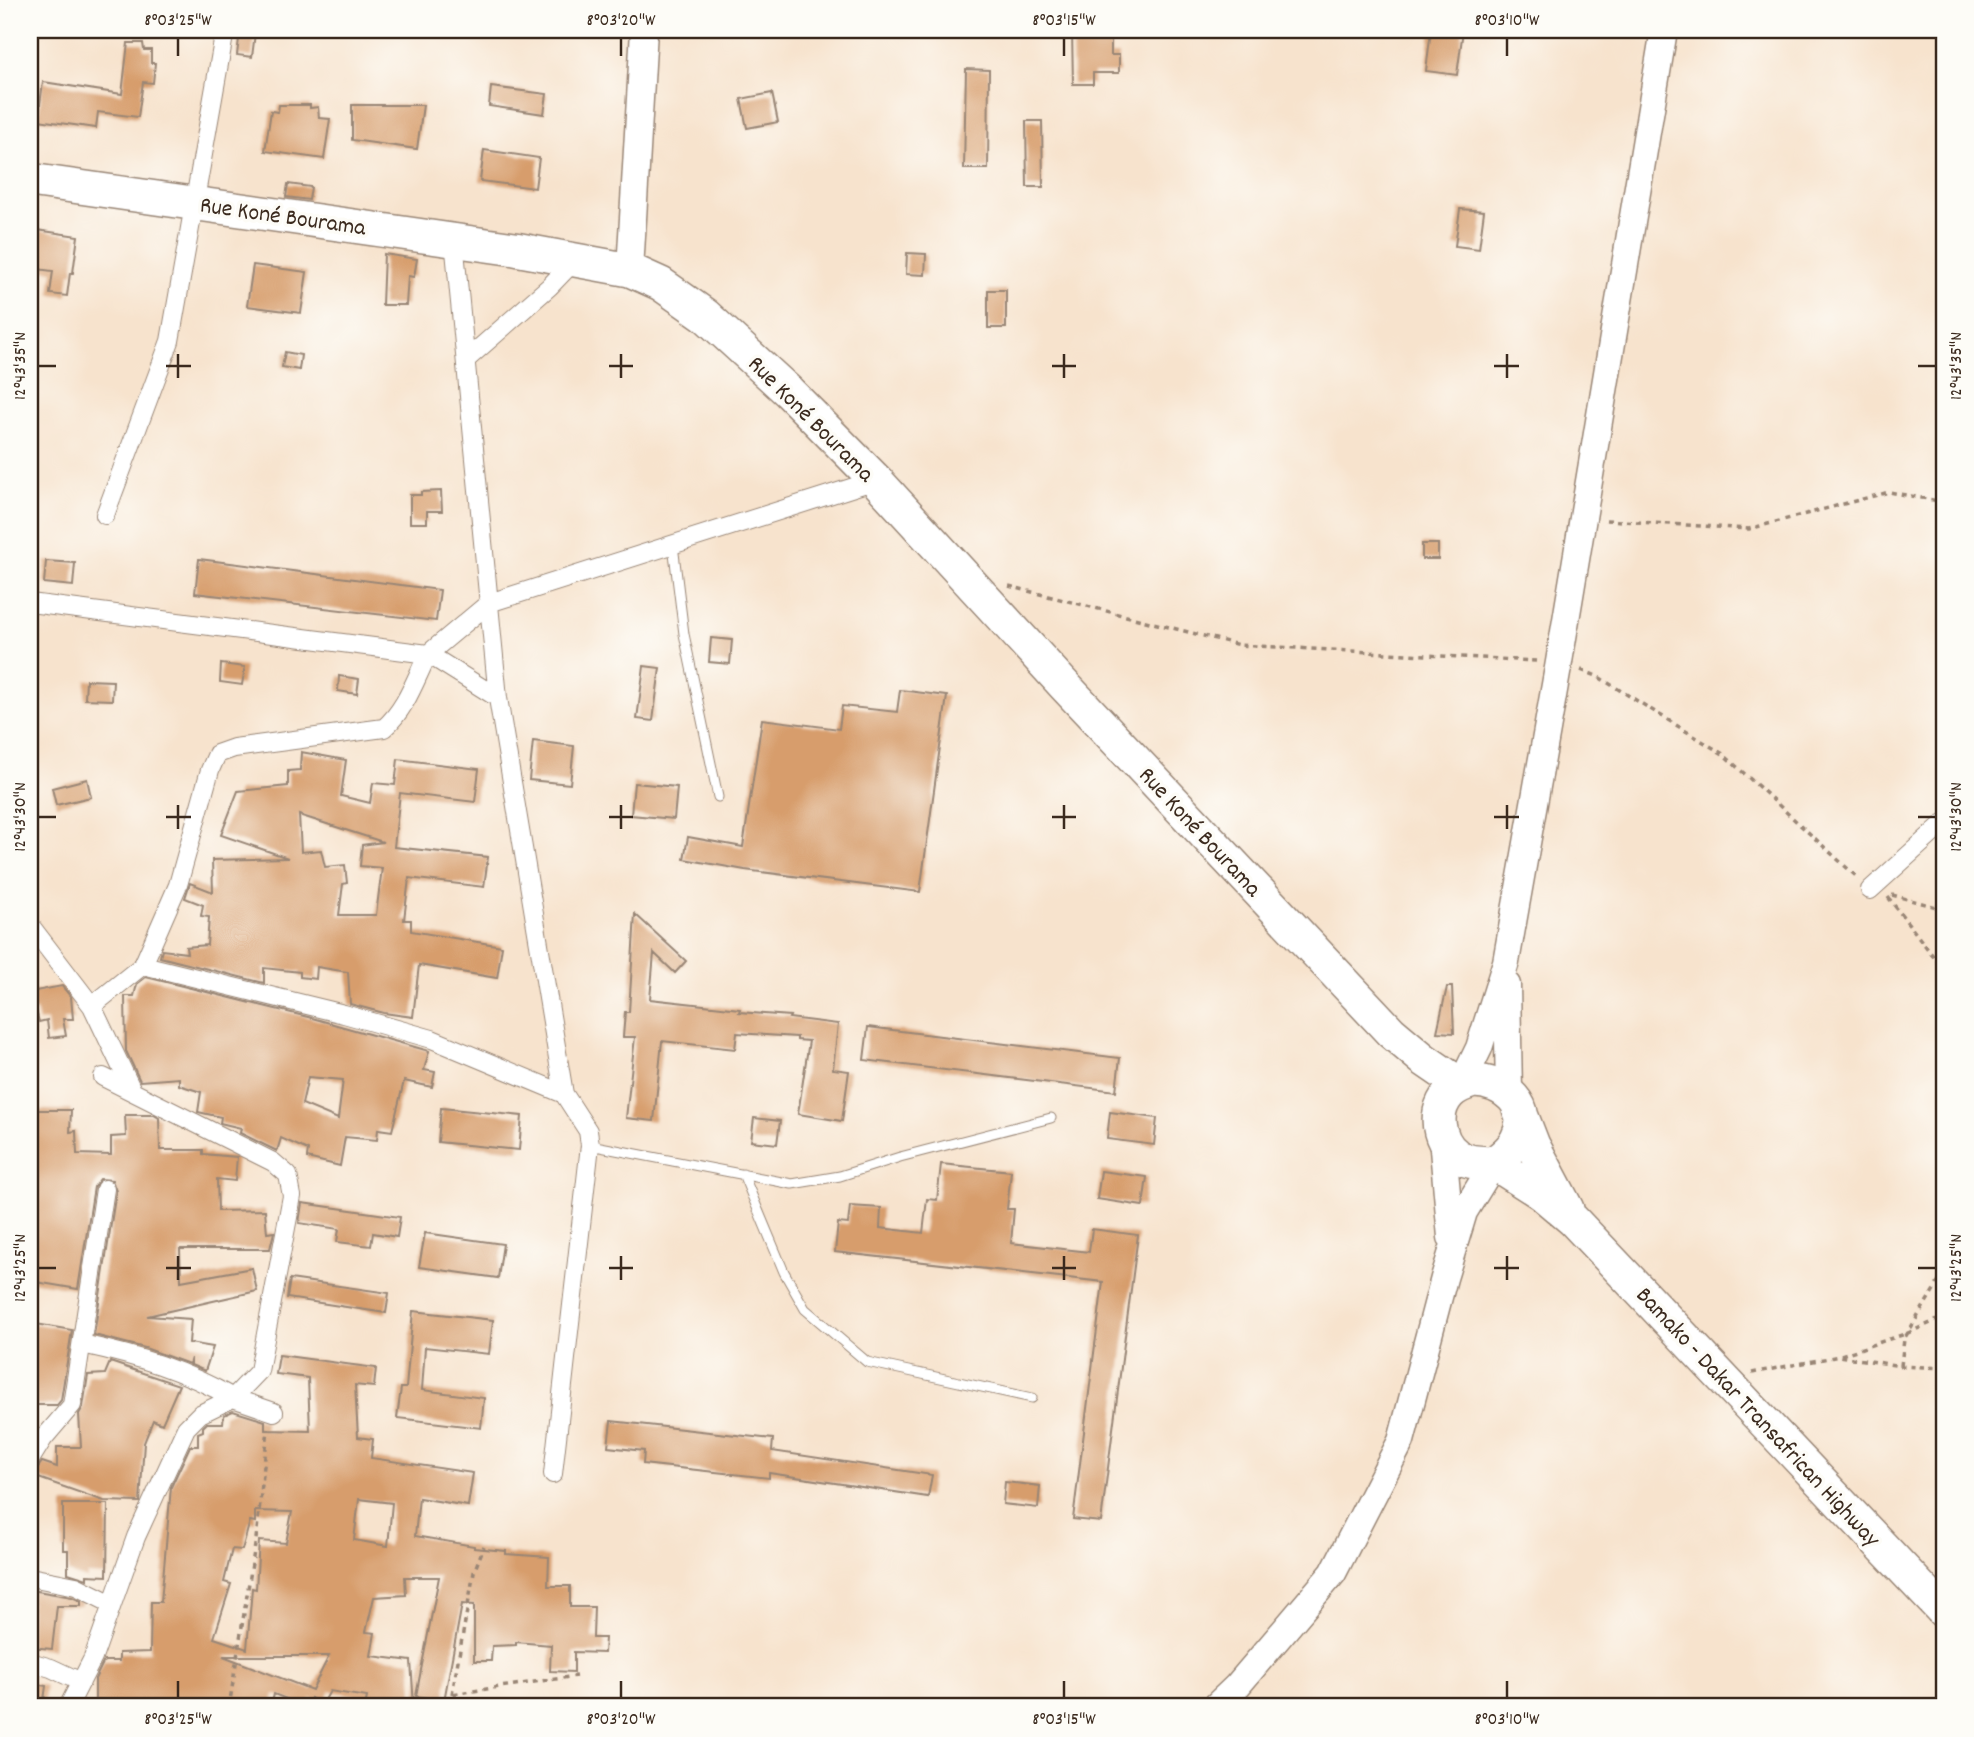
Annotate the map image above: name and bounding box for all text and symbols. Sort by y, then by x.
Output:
text: 8°03'25"W [144,9,212,34]
text: 8°03'20"W [587,9,656,34]
text: 8°03'15"W [1032,9,1096,34]
text: 8°03'10"W [1475,9,1540,34]
street label: Rue Koné Bourama [197,190,368,247]
text: 12°43'35"N [9,332,34,400]
text: 12°43'35"N [1945,332,1970,400]
street label: Rue Koné Bourama [739,349,881,492]
street label: Rue Koné Bourama [1129,760,1269,906]
text: 12°43'30"N [9,782,34,852]
text: 12°43'30"N [1945,782,1970,852]
text: 12°43'25"N [9,1234,34,1302]
text: 12°43'25"N [1945,1234,1970,1302]
street label: Bamako - Dakar Transafrican Highway [1627,1280,1888,1557]
text: 8°03'25"W [144,1708,212,1733]
text: 8°03'20"W [587,1708,656,1733]
text: 8°03'15"W [1032,1708,1096,1733]
text: 8°03'10"W [1475,1708,1540,1733]

